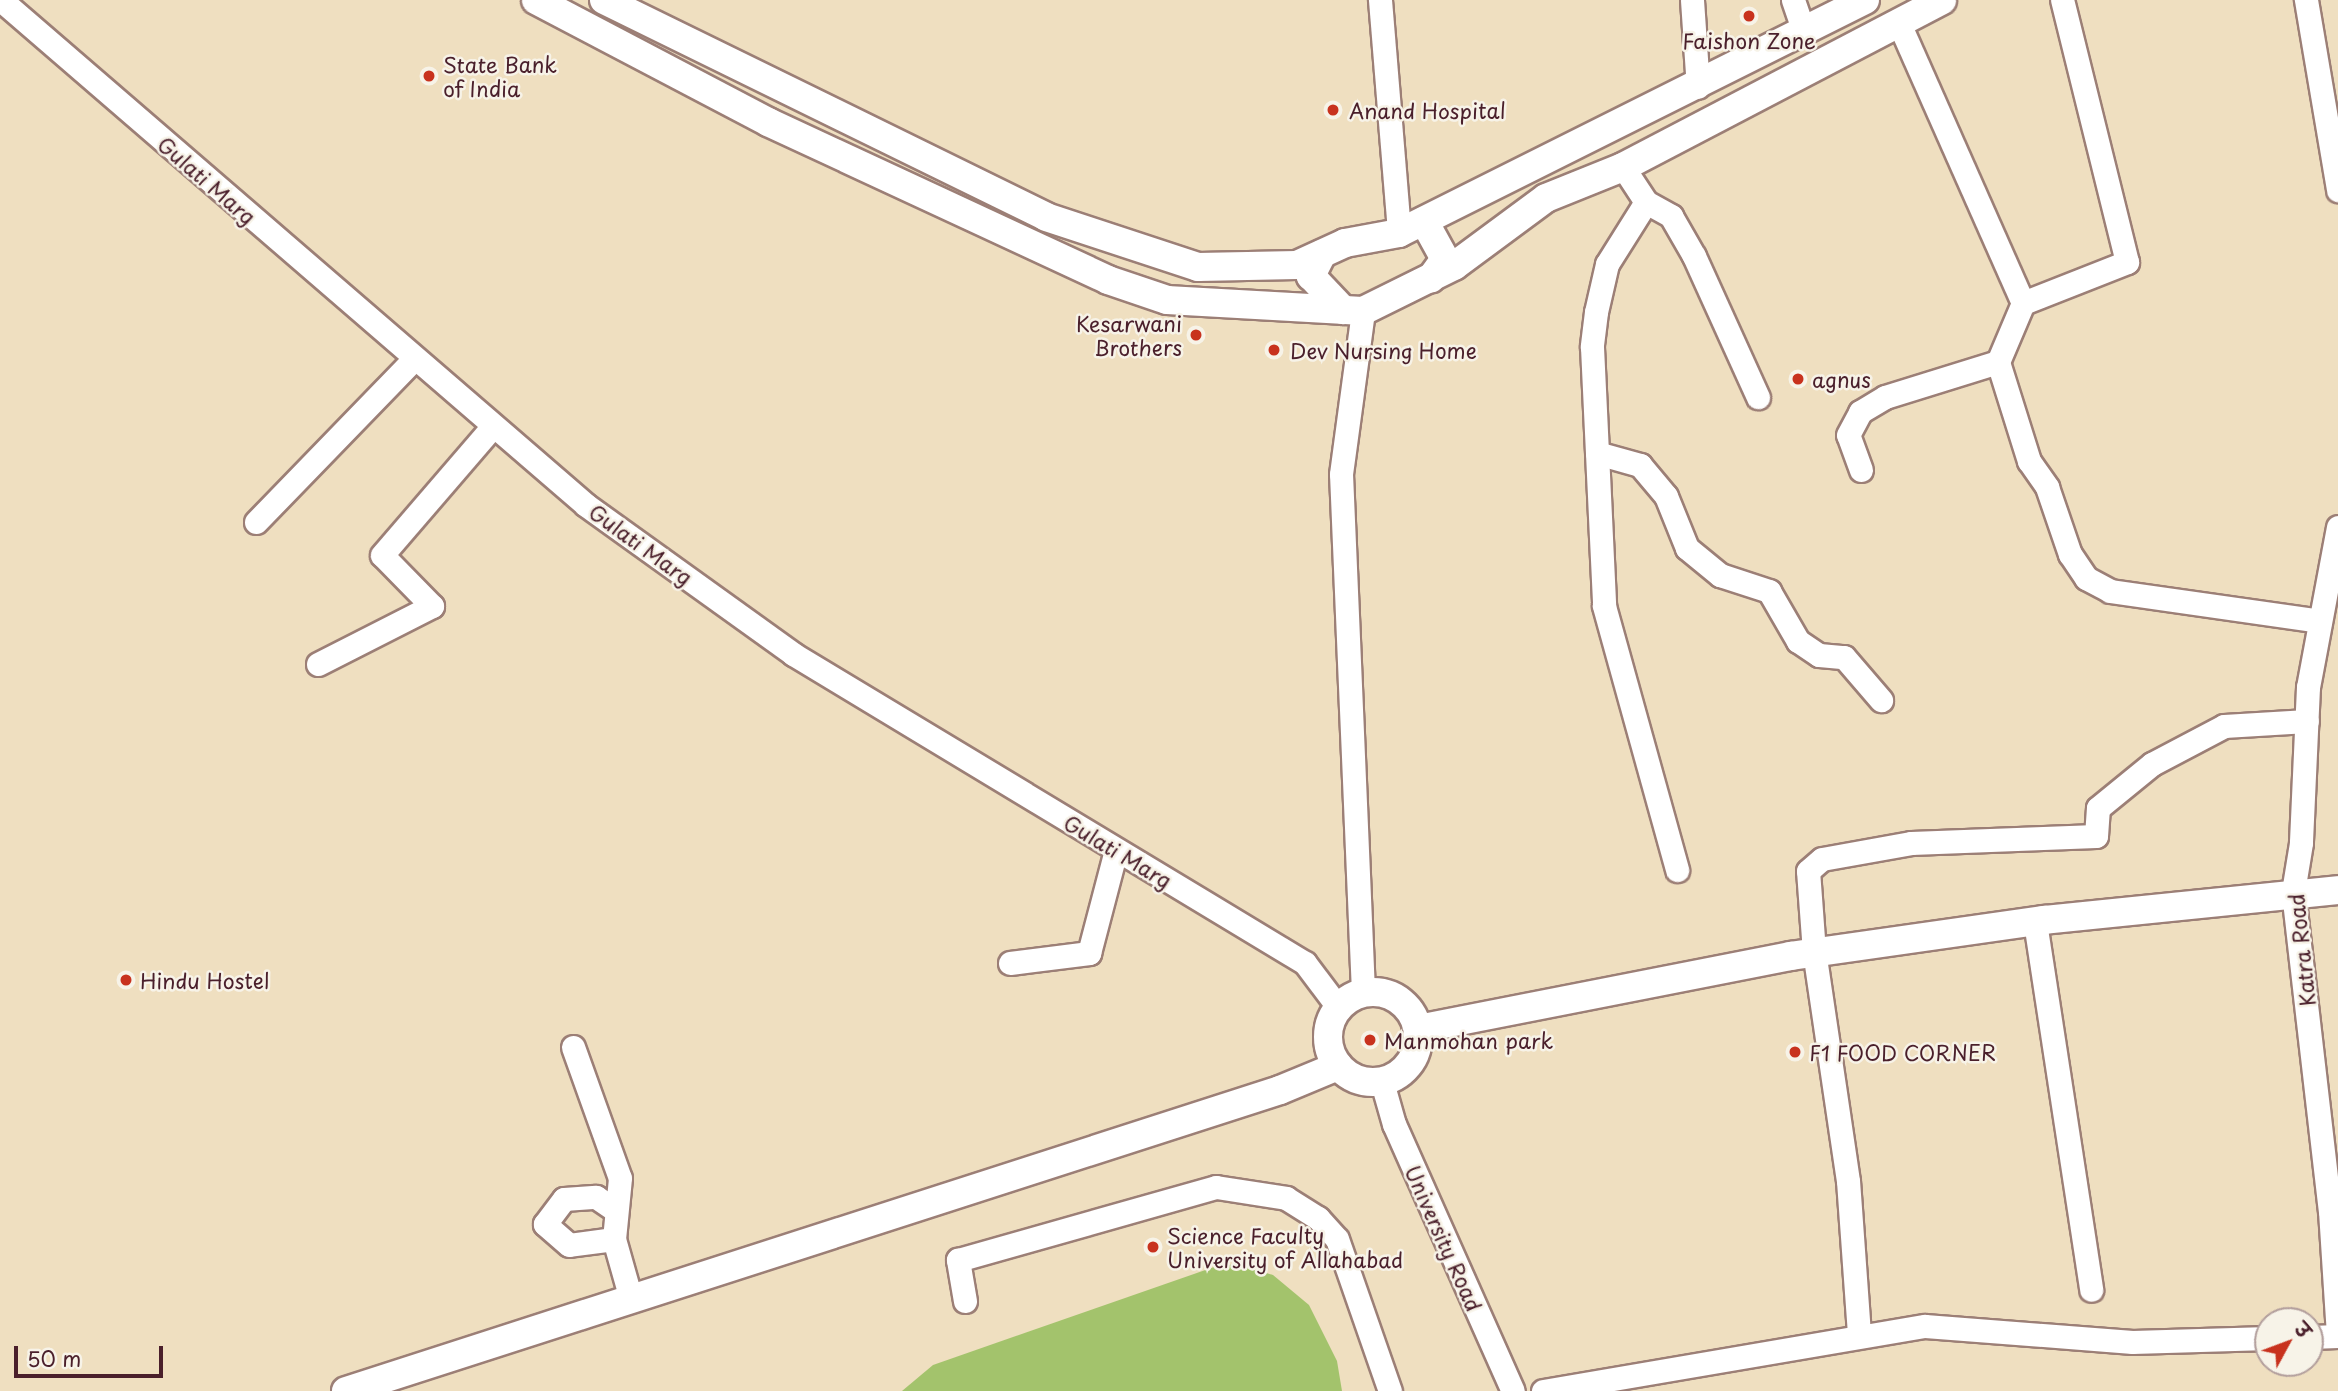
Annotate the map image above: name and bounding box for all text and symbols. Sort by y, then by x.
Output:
marker: Faishon Zone [1741,8,1757,24]
place label: Faishon Zone [1682,27,1816,53]
place label: State Bank of India [443,51,557,101]
marker: State Bank of India [421,68,437,84]
place label: Anand Hospital [1349,97,1507,123]
marker: Anand Hospital [1323,100,1343,120]
street label: Gulati Marg [152,130,262,230]
place label: Kesarwani Brothers [1076,310,1182,360]
marker: Kesarwani Brothers [1188,327,1204,343]
place label: Dev Nursing Home [1290,337,1479,363]
marker: Dev Nursing Home [1264,340,1284,360]
place label: agnus [1812,366,1871,392]
marker: agnus [1790,371,1806,387]
street label: Gulati Marg [584,498,698,590]
street label: Gulati Marg [1059,809,1177,893]
street label: Katra Road [2283,892,2319,1008]
place label: Hindu Hostel [140,967,270,993]
marker: Hindu Hostel [118,972,134,988]
place label: Manmohan park [1384,1027,1552,1053]
marker: Manmohan park [1362,1032,1378,1048]
place label: F1 FOOD CORNER [1809,1039,1997,1065]
marker: F1 FOOD CORNER [1787,1044,1803,1060]
street label: University Road [1400,1161,1488,1315]
place label: Science Faculty University of Allahabad [1167,1222,1405,1272]
marker: Science Faculty University of Allahabad [1145,1239,1161,1255]
north arrow [2254,1307,2324,1377]
text: उ [2289,1316,2318,1343]
scale bar [18,1332,166,1376]
text: 50 m [27,1342,81,1374]

